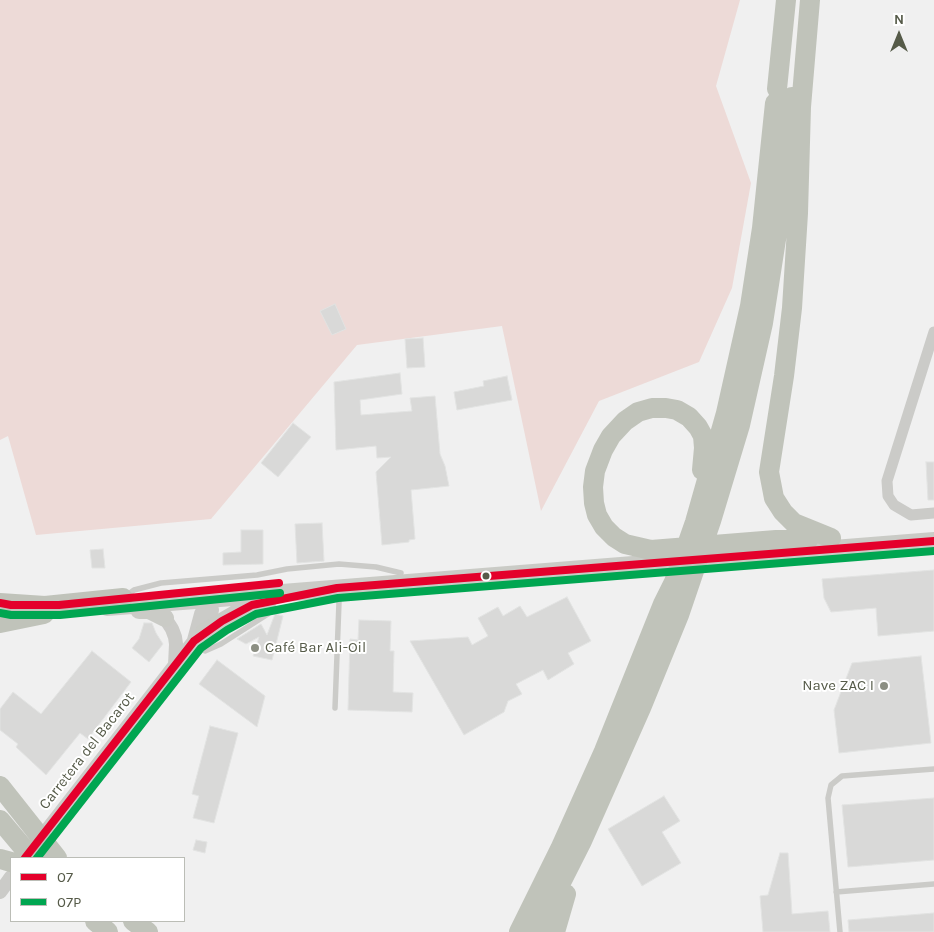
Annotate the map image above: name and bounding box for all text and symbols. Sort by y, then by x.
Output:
north arrow [874,10,924,60]
text: N [894,11,904,28]
unlabelled marker [481,571,491,581]
place label: Café Bar Ali-Oil [265,639,366,657]
marker: Café Bar Ali-Oil [249,642,261,654]
place label: Nave ZAC I [802,677,874,695]
marker: Nave ZAC I [878,680,890,692]
street label: Carretera del Bacarot [36,689,138,813]
legend [10,857,185,922]
text: 07 [57,868,73,886]
text: 07P [57,893,81,911]

